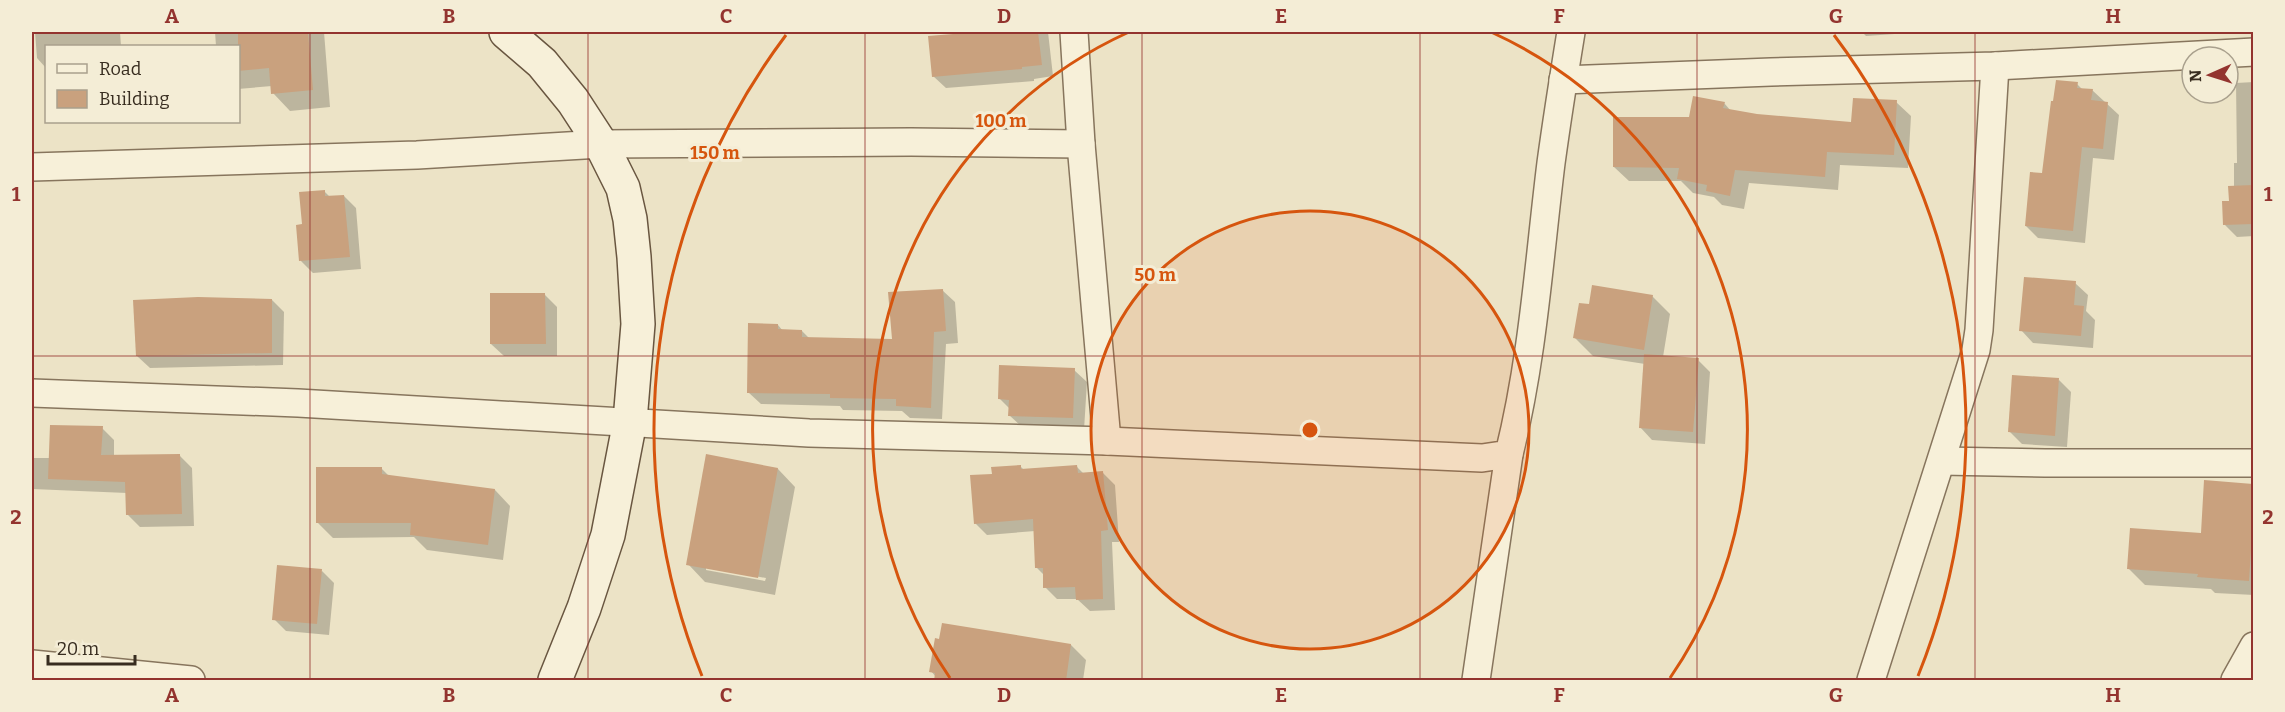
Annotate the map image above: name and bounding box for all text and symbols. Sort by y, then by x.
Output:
text: A [165,4,180,28]
text: B [443,4,456,28]
text: C [720,4,732,28]
text: D [997,4,1011,28]
text: E [1275,4,1287,28]
text: F [1553,4,1565,28]
text: G [1829,4,1843,28]
text: H [2105,4,2121,28]
legend [45,45,240,123]
north arrow [2180,45,2240,105]
text: Road [99,58,142,80]
text: N [2186,69,2205,82]
text: Building [99,88,170,110]
text: 100 m [975,110,1027,132]
text: 150 m [690,142,740,164]
text: 1 [12,182,21,206]
text: 1 [2264,182,2273,206]
text: 50 m [1134,264,1176,286]
centre of rings [1300,420,1320,440]
text: 2 [10,505,22,529]
text: 2 [2262,505,2274,529]
scale bar [48,628,135,666]
text: 20 m [57,638,99,660]
text: A [165,683,180,707]
text: B [443,683,456,707]
text: C [720,683,732,707]
text: D [997,683,1011,707]
text: E [1275,683,1287,707]
text: F [1553,683,1565,707]
text: G [1829,683,1843,707]
text: H [2105,683,2121,707]

